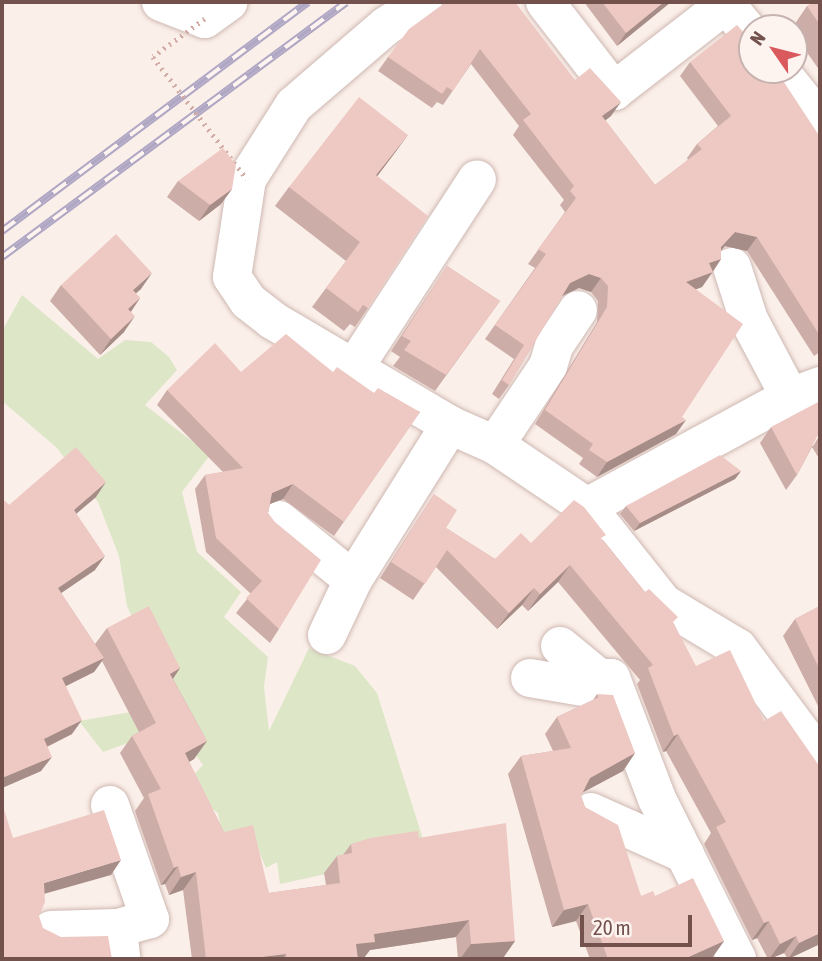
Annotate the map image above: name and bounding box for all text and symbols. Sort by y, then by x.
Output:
north arrow [738,14,808,84]
text: N [745,27,770,49]
scale bar [584,902,696,946]
text: 20 m [593,915,631,939]

